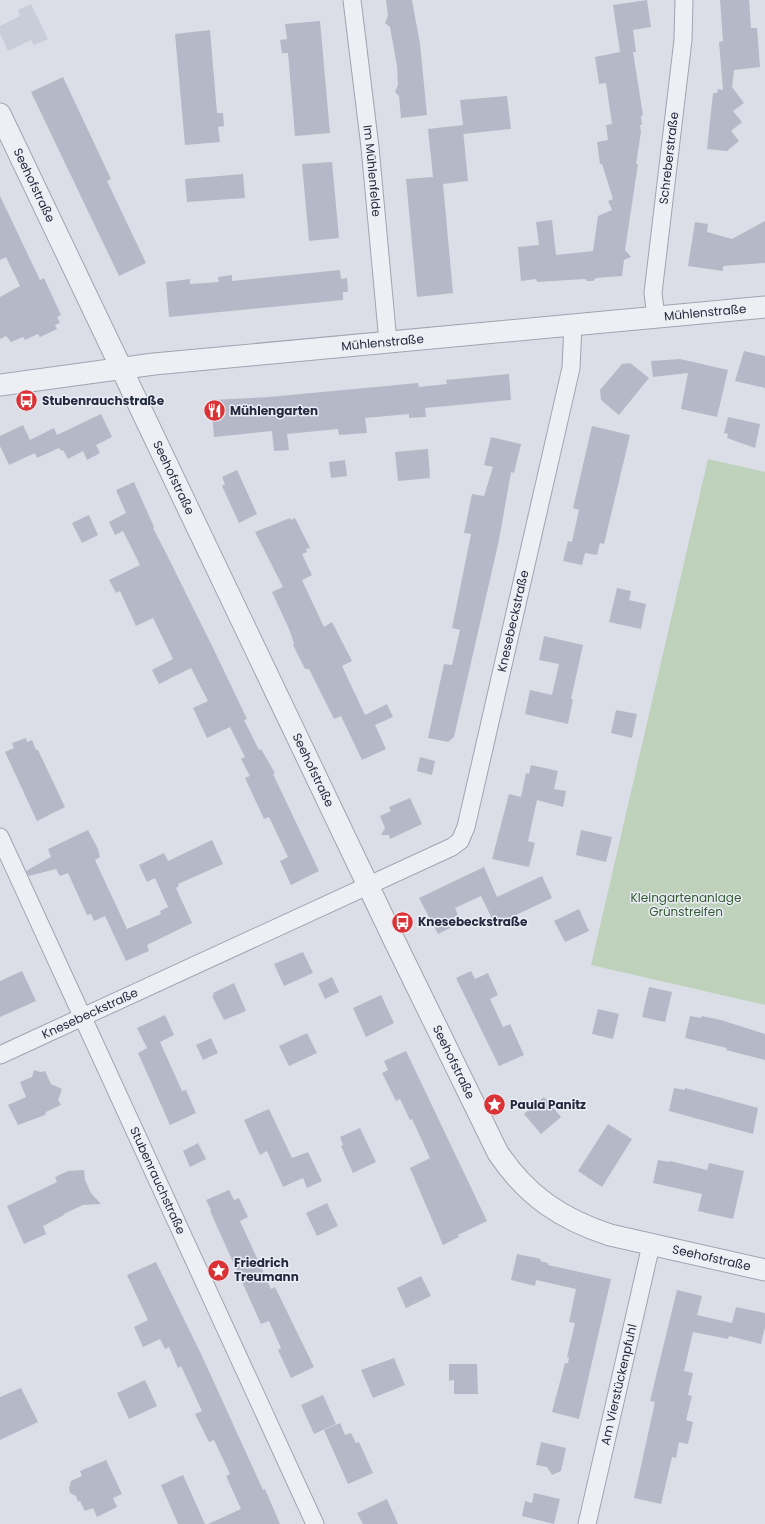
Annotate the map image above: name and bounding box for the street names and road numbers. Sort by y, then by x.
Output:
street label: Schreberstraße [655,111,682,205]
street label: Im Mühlenfelde [359,124,385,217]
street label: Seehofstraße [10,145,59,225]
street label: Mühlenstraße [663,300,747,324]
street label: Mühlenstraße [341,330,424,354]
street label: Seehofstraße [149,438,199,517]
street label: Knesebeckstraße [493,568,532,674]
street label: Seehofstraße [289,730,338,810]
street label: Knesebeckstraße [39,984,141,1043]
street label: Seehofstraße [429,1022,479,1102]
street label: Stubenrauchstraße [126,1124,190,1237]
street label: Seehofstraße [671,1240,753,1275]
street label: Am Vierstückenpfuhl [596,1322,641,1447]

